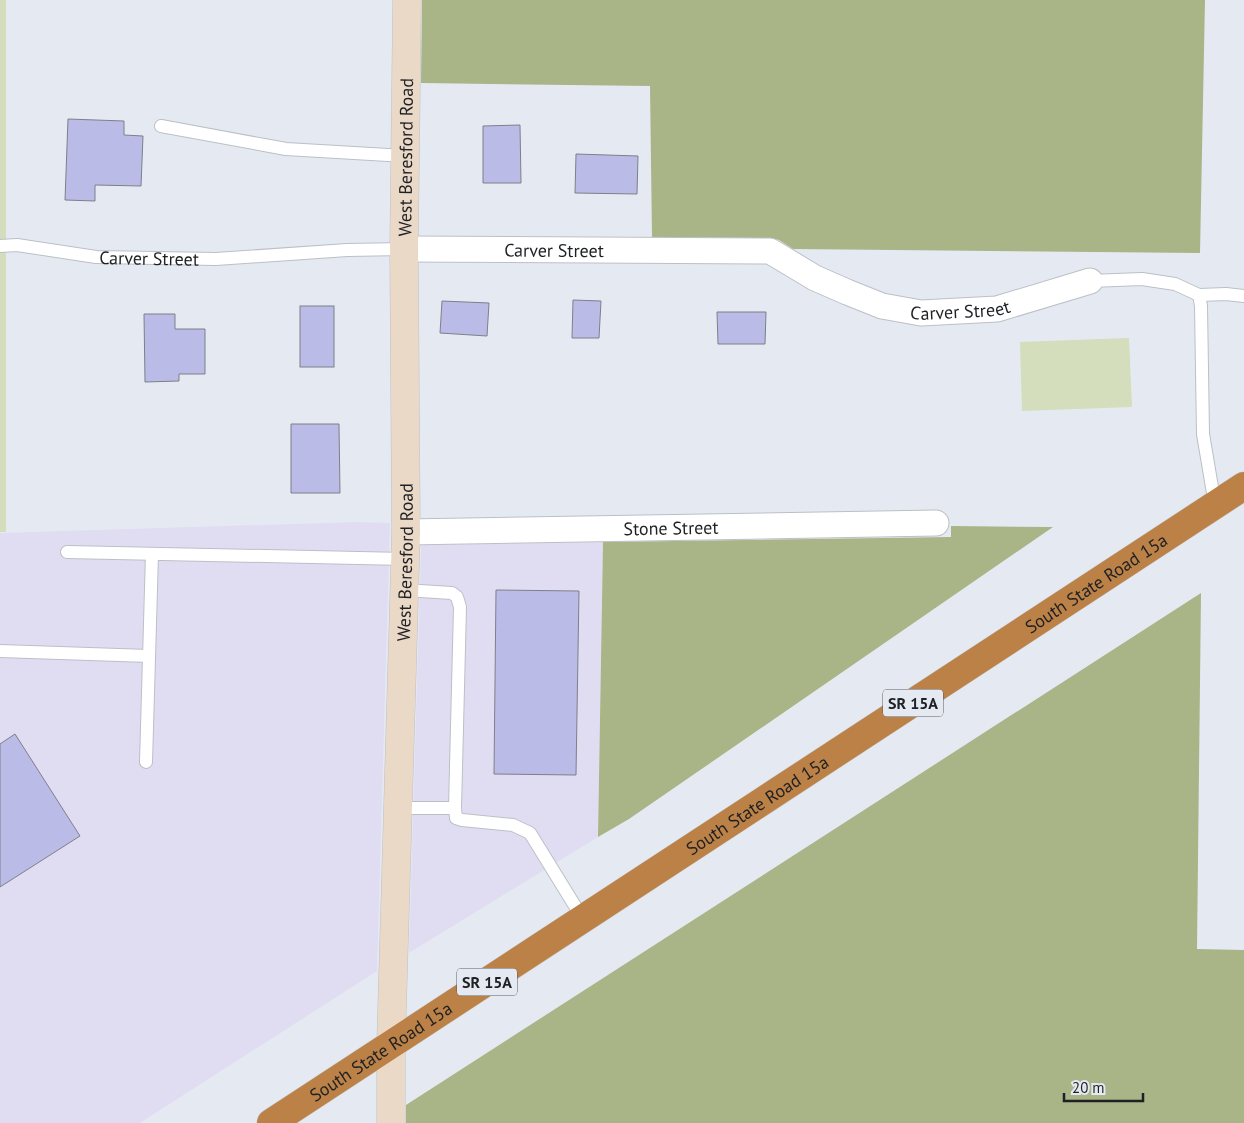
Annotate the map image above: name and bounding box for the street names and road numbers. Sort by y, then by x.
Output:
street label: West Beresford Road [393,78,418,237]
street label: Carver Street [504,238,604,262]
street label: Carver Street [99,246,199,270]
street label: Carver Street [909,294,1013,325]
street label: West Beresford Road [391,483,418,642]
street label: Stone Street [623,515,719,540]
street label: South State Road 15a [1020,528,1172,638]
road number: SR 15A [883,690,943,716]
street label: South State Road 15a [681,750,833,860]
road number: SR 15A [457,969,517,996]
street label: South State Road 15a [305,996,456,1106]

